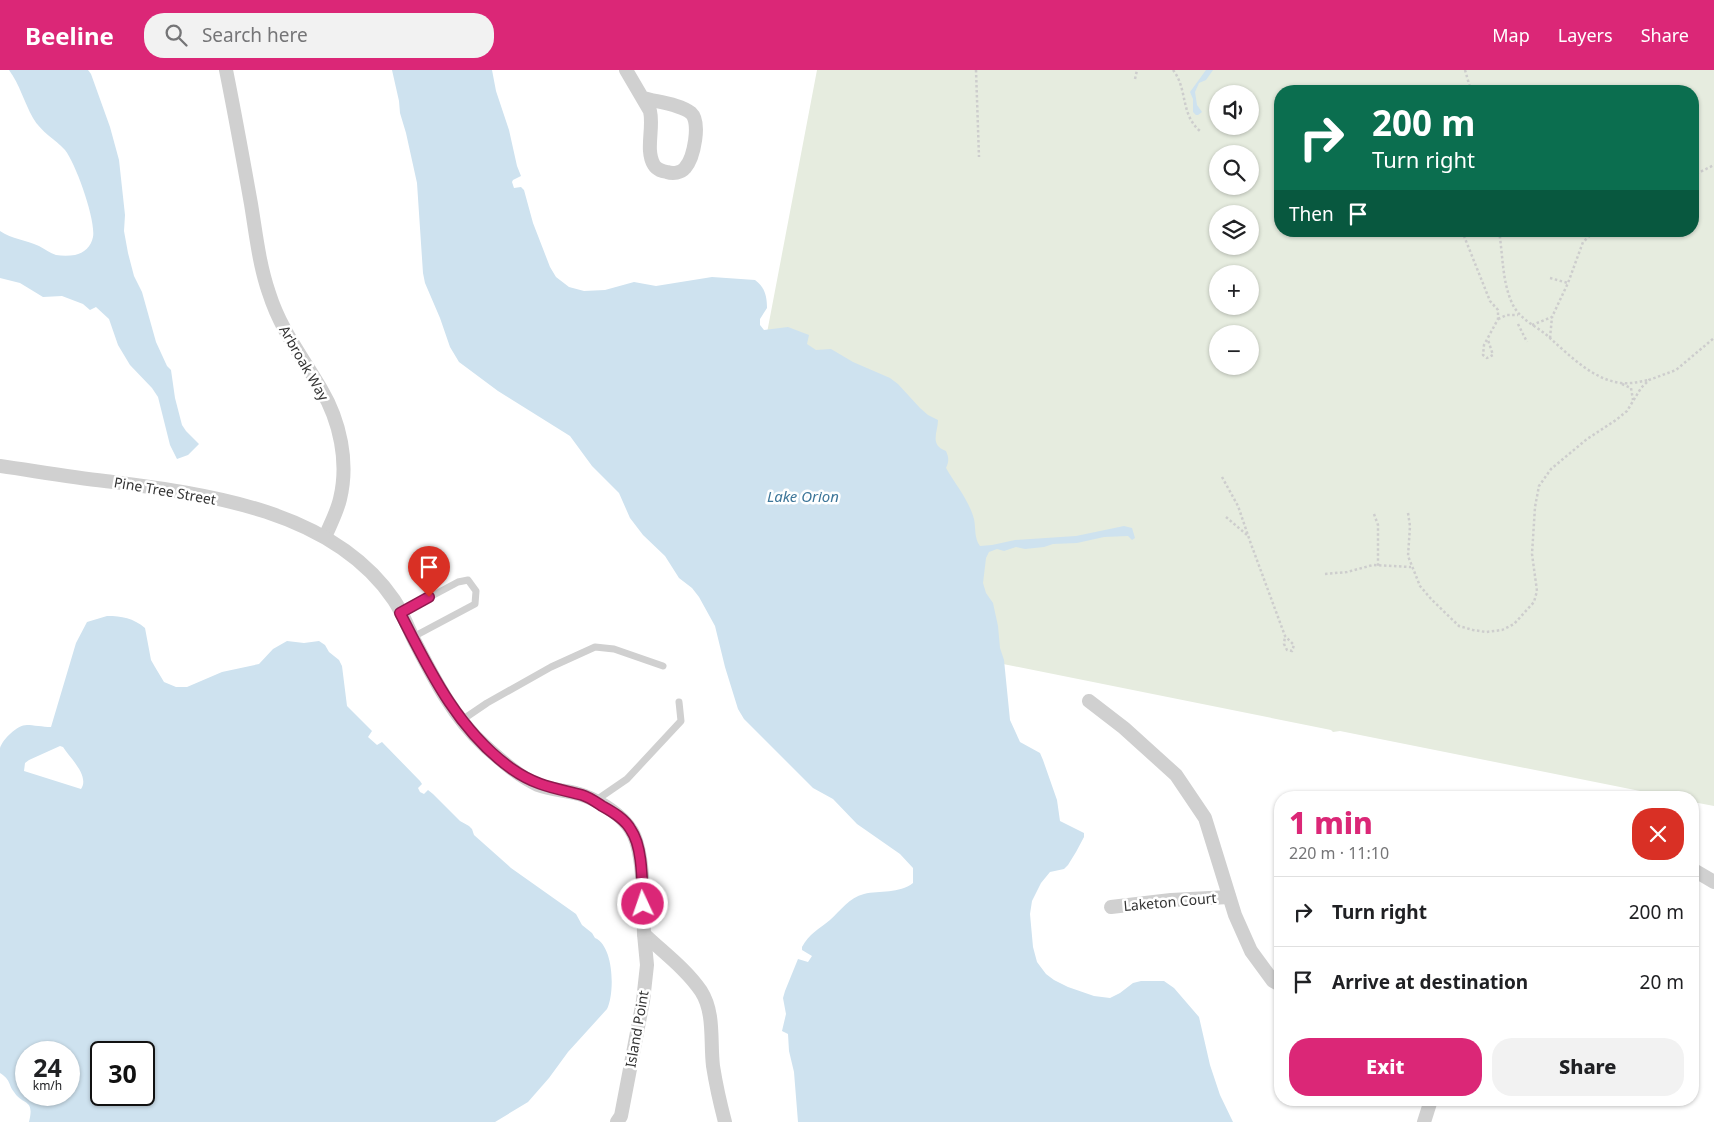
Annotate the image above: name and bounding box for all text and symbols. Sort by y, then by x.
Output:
search box [144,13,494,58]
text: Beeline [25,19,114,52]
icon: search [162,21,190,49]
text: Search here [202,22,308,48]
text: Map [1492,23,1530,47]
text: Layers [1558,23,1613,47]
text: Share [1641,23,1689,47]
map controls [1209,85,1259,375]
button: sound [1209,85,1259,135]
text: 200 m [1372,99,1475,146]
icon: right [1289,105,1354,170]
text: Turn right [1372,144,1475,174]
button: search [1209,145,1259,195]
icon: arrive [1344,200,1372,228]
text: Then [1289,201,1334,227]
button: layers [1209,205,1259,255]
button: + [1209,265,1259,315]
street label: Arbroak Way [275,322,334,405]
button: − [1209,325,1259,375]
street label: Pine Tree Street [113,472,218,509]
water label: Lake Orion [767,486,839,506]
pin [408,546,450,597]
icon: arrive [415,553,443,581]
text: 1 min [1289,802,1373,843]
button: close [1632,808,1684,860]
text: 220 m · 11:10 [1289,842,1389,864]
position arrow [616,877,668,929]
street label: Laketon Court [1123,888,1217,915]
icon: right [1289,898,1317,926]
text: Turn right [1332,899,1427,925]
text: 200 m [1629,899,1684,925]
icon: arrive [1289,968,1317,996]
text: Arrive at destination [1332,969,1528,995]
text: 20 m [1640,969,1684,995]
street label: Island Point [620,989,653,1069]
button: Exit [1289,1038,1482,1096]
button: Share [1492,1038,1684,1096]
speed limit sign: 30 [90,1041,155,1106]
text: 24 [33,1050,62,1084]
text: km/h [33,1077,62,1094]

